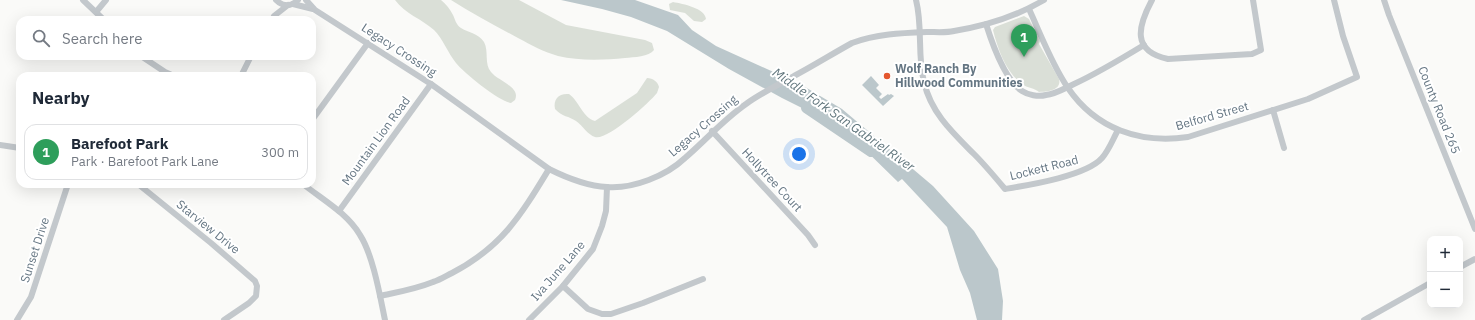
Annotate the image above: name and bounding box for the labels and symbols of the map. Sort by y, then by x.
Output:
street label: Legacy Crossing [359,20,440,80]
pin: 1 [1011,24,1037,57]
place label: Wolf Ranch By Hillwood Communities [895,61,1022,90]
water label: Middle Fork San Gabriel River [769,64,919,176]
street label: County Road 265 [1415,64,1464,156]
marker: Wolf Ranch By Hillwood Communities [882,71,892,81]
street label: Legacy Crossing [665,91,741,160]
street label: Mountain Lion Road [338,93,413,188]
street label: Belford Street [1174,98,1250,133]
your location [789,144,809,164]
street label: Hollytree Court [739,145,806,215]
street label: Lockett Road [1008,152,1080,183]
street label: Starview Drive [173,196,243,257]
street label: Sunset Drive [17,215,52,284]
street label: Iva June Lane [527,237,588,304]

